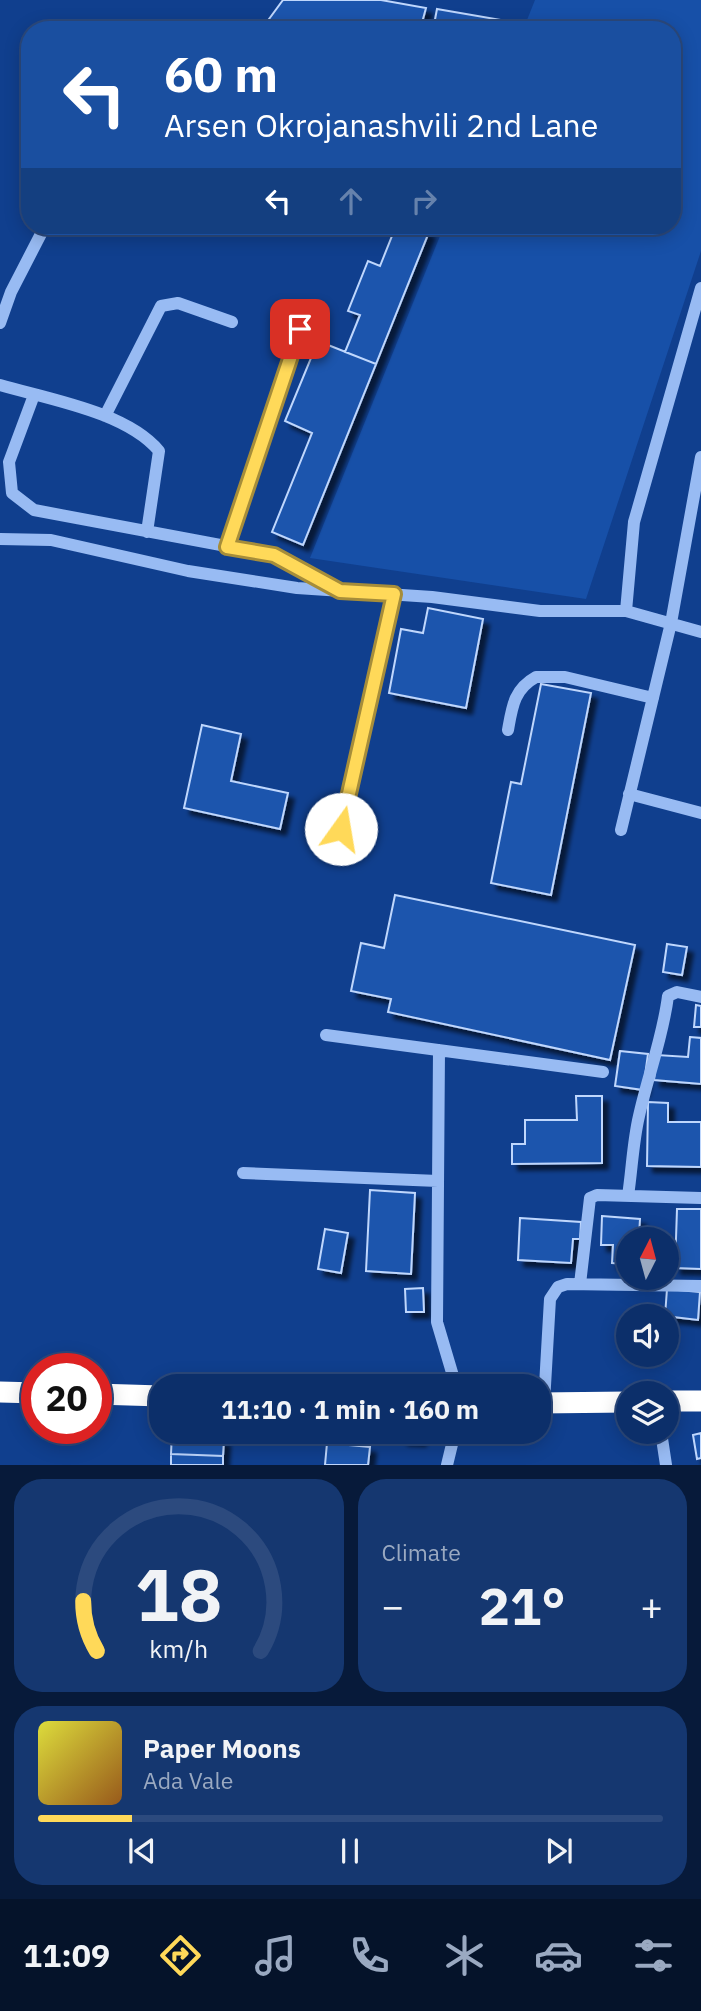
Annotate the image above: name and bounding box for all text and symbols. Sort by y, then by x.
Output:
text: 60 m [164,42,278,105]
icon: left [49,49,140,140]
text: Arsen Okrojanashvili 2nd Lane [164,104,598,146]
icon: left [259,182,297,220]
icon: ahead [332,182,370,220]
icon: right [405,182,443,220]
pin [270,299,330,359]
icon: arrive [281,310,319,348]
position arrow [304,792,378,866]
north arrow [616,1227,679,1290]
map controls [616,1227,679,1444]
button: sound [616,1304,679,1367]
speed limit sign: 20 [21,1353,112,1444]
button: layers [616,1381,679,1444]
text: 11:10 · 1 min · 160 m [221,1392,479,1426]
text: Climate [382,1537,461,1567]
text: 18 [135,1547,222,1642]
text: 21° [479,1572,566,1639]
text: − [382,1581,404,1630]
text: + [640,1581,663,1630]
text: km/h [149,1632,208,1665]
text: Paper Moons [143,1731,301,1765]
text: Ada Vale [143,1765,233,1795]
icon: previous [123,1832,161,1870]
icon: pause [331,1832,369,1870]
icon: next [540,1832,578,1870]
icon: directions [156,1931,205,1980]
icon: music [251,1931,300,1980]
icon: phone [345,1931,394,1980]
icon: climate [440,1931,489,1980]
icon: car [534,1931,583,1980]
icon: filters [629,1931,678,1980]
text: 11:09 [23,1934,110,1976]

